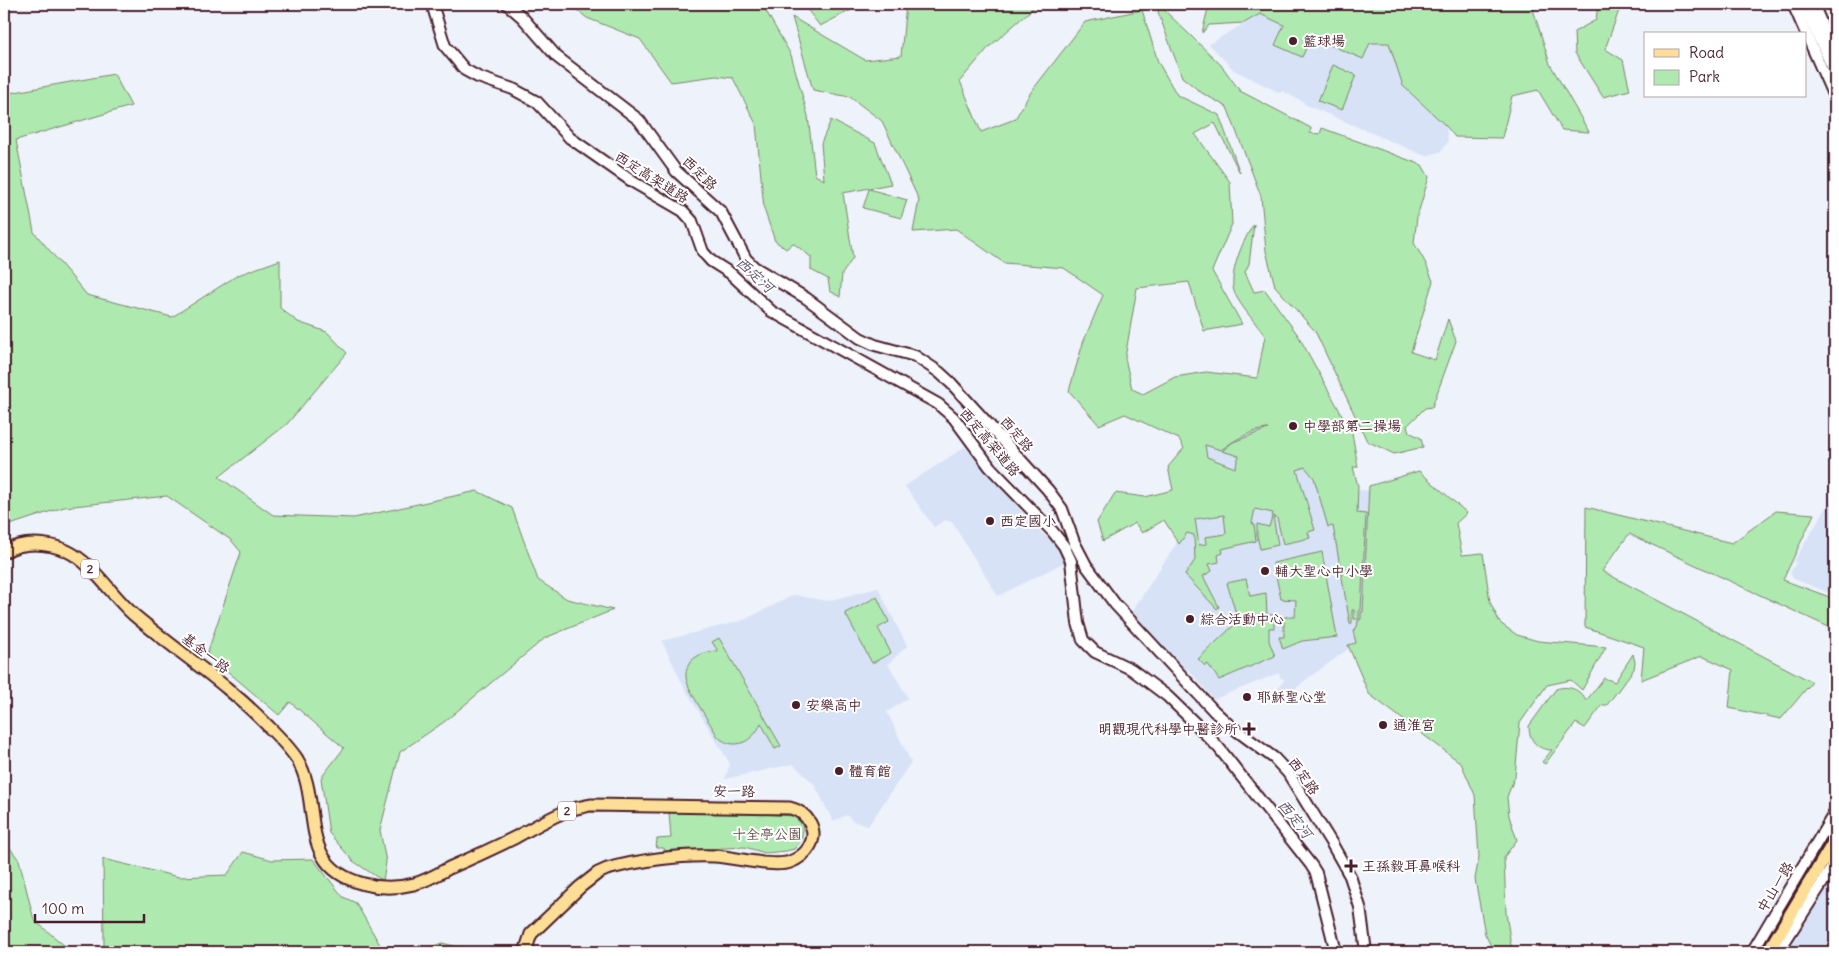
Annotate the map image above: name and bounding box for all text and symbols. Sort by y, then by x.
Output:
place label: 籃球場 [1303,32,1345,50]
legend [1644,32,1806,98]
marker: 籃球場 [1287,35,1299,47]
text: Road [1689,43,1724,62]
text: Park [1689,67,1720,86]
street label: 西定高架道路 [612,147,692,207]
street label: 西定路 [679,152,721,194]
water label: 西定河 [732,253,781,299]
street label: 西定高架道路 [956,404,1024,480]
street label: 西定路 [996,412,1038,456]
place label: 中學部第二操場 [1303,417,1401,435]
marker: 中學部第二操場 [1287,420,1299,432]
place label: 西定國小 [1000,512,1056,530]
marker: 西定國小 [984,515,996,527]
road number: 2 [81,560,99,578]
place label: 輔大聖心中小學 [1275,562,1373,580]
marker: 輔大聖心中小學 [1259,565,1271,577]
place label: 綜合活動中心 [1200,610,1284,628]
marker: 綜合活動中心 [1184,613,1196,625]
street label: 基金一路 [178,629,234,677]
place label: 耶穌聖心堂 [1257,688,1327,706]
marker: 耶穌聖心堂 [1241,691,1253,703]
place label: 安樂高中 [806,696,862,714]
marker: 安樂高中 [790,699,802,711]
place label: 通淮宮 [1393,716,1435,734]
marker: 通淮宮 [1377,719,1389,731]
place label: 明觀現代科學中醫診所 [1098,720,1238,738]
marker: 明觀現代科學中醫診所 [1242,722,1256,736]
street label: 西定路 [1285,754,1323,798]
place label: 體育館 [849,762,891,780]
marker: 體育館 [833,765,845,777]
street label: 安一路 [713,782,755,800]
water label: 西定河 [1274,795,1319,844]
road number: 2 [558,801,576,820]
park label: 十全亭公園 [732,825,802,843]
place label: 王孫毅耳鼻喉科 [1362,857,1461,875]
street label: 中山一路 [1753,858,1797,916]
marker: 王孫毅耳鼻喉科 [1344,859,1358,873]
scale bar [35,891,144,923]
text: 100 m [42,899,84,918]

